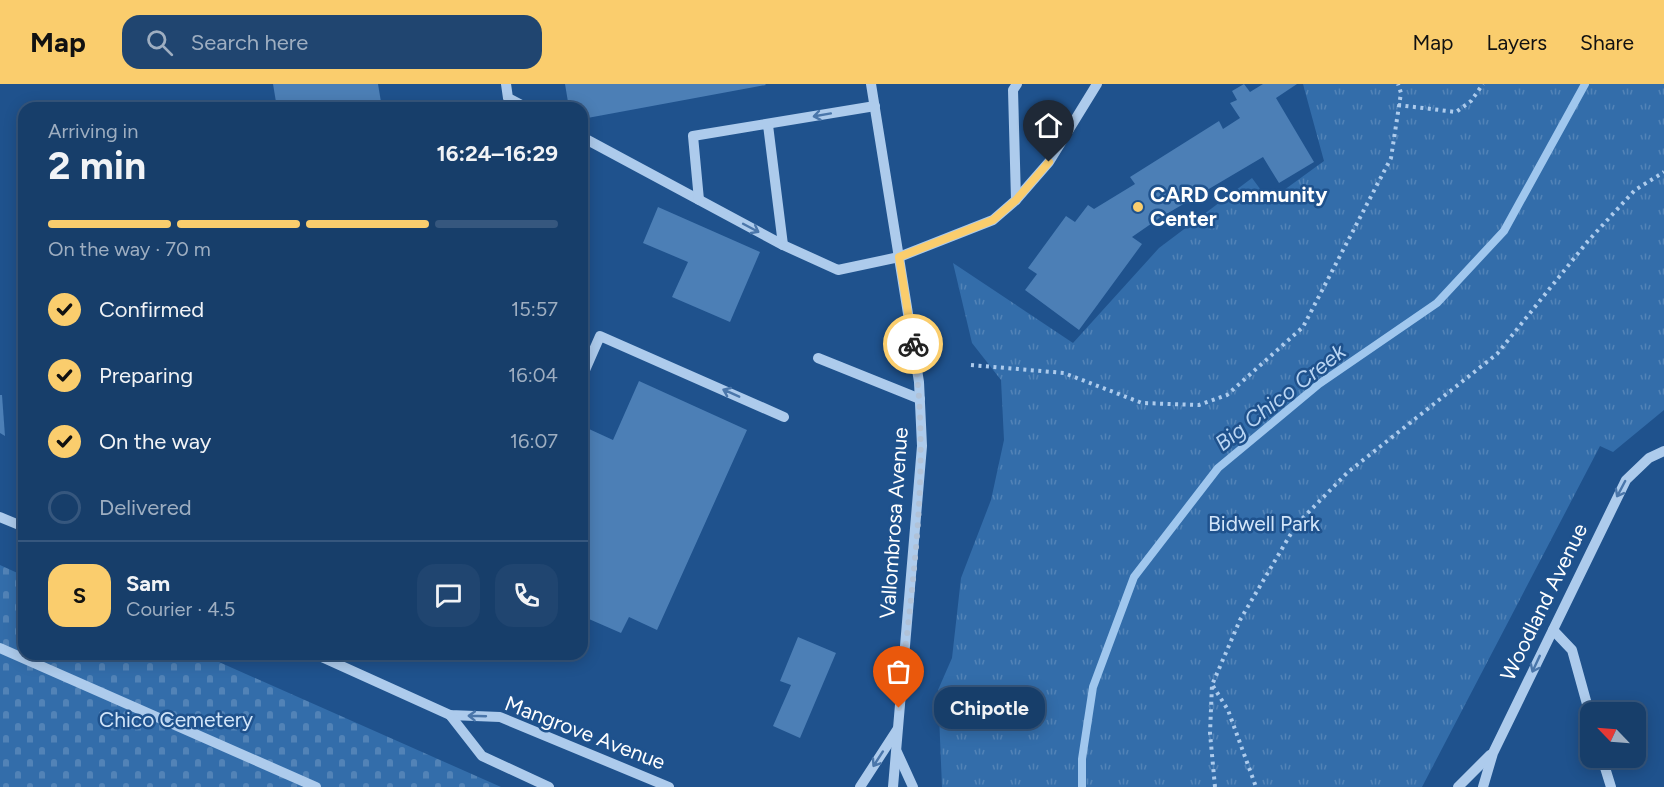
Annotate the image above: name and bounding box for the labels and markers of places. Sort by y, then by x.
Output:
pin [1023,100,1074,162]
place label: CARD Community Center [1150,182,1328,231]
marker: CARD Community Center [1131,200,1145,214]
pin [873,646,924,708]
callout: Chipotle [935,687,1046,729]

